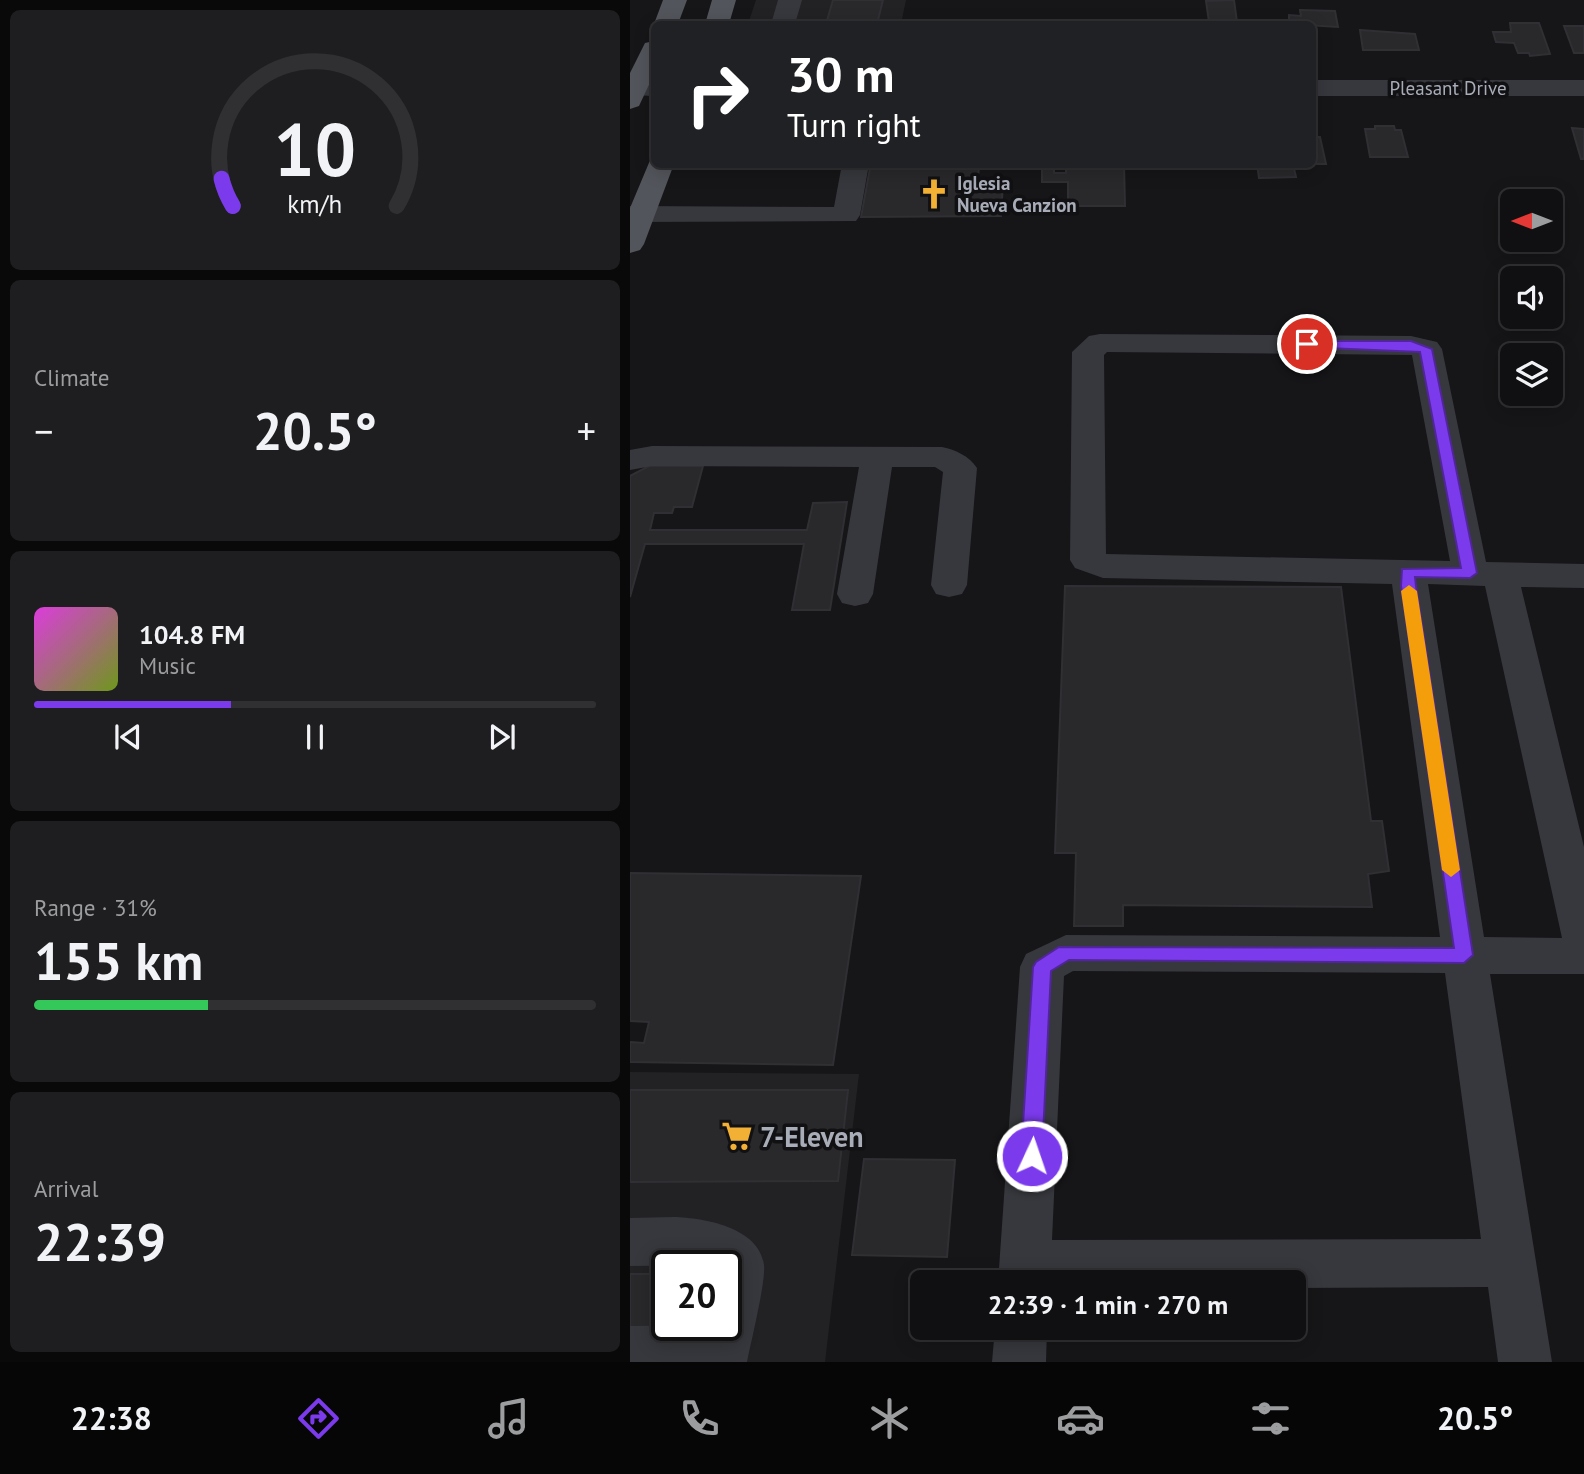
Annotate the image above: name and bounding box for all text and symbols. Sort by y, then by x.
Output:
text: 30 m [787,42,894,106]
icon: right [672,49,763,140]
street label: Pleasant Drive [1389,76,1507,100]
text: 10 [274,103,356,197]
text: Turn right [787,104,921,146]
place label: Iglesia Nueva Canzion [957,171,1077,217]
church icon: Iglesia Nueva Canzion [917,177,951,211]
text: km/h [288,188,342,220]
north arrow [1500,189,1563,252]
map controls [1500,189,1563,406]
button: sound [1500,266,1563,329]
pin [1277,314,1337,374]
icon: arrive [1288,325,1326,363]
button: layers [1500,343,1563,406]
text: Climate [34,363,109,392]
text: 20.5° [253,397,377,464]
text: − [34,406,53,455]
text: + [577,406,596,455]
text: 104.8 FM [139,618,245,651]
text: Music [139,651,196,680]
icon: previous [109,718,147,756]
icon: pause [296,718,334,756]
icon: next [483,718,521,756]
text: Range · 31% [34,893,157,922]
text: 155 km [34,927,203,994]
place label: 7-Eleven [760,1118,864,1155]
supermarket icon: 7-Eleven [720,1119,754,1153]
position arrow [995,1119,1069,1193]
text: Arrival [34,1174,98,1203]
text: 22:39 [34,1208,166,1275]
speed limit sign: 20 [651,1250,742,1341]
text: 22:39 · 1 min · 270 m [988,1288,1228,1321]
icon: directions [294,1394,343,1443]
icon: music [484,1394,533,1443]
icon: phone [675,1394,724,1443]
icon: climate [865,1394,914,1443]
icon: car [1056,1394,1105,1443]
icon: filters [1246,1394,1295,1443]
text: 22:38 [71,1397,152,1439]
text: 20.5° [1437,1397,1513,1439]

